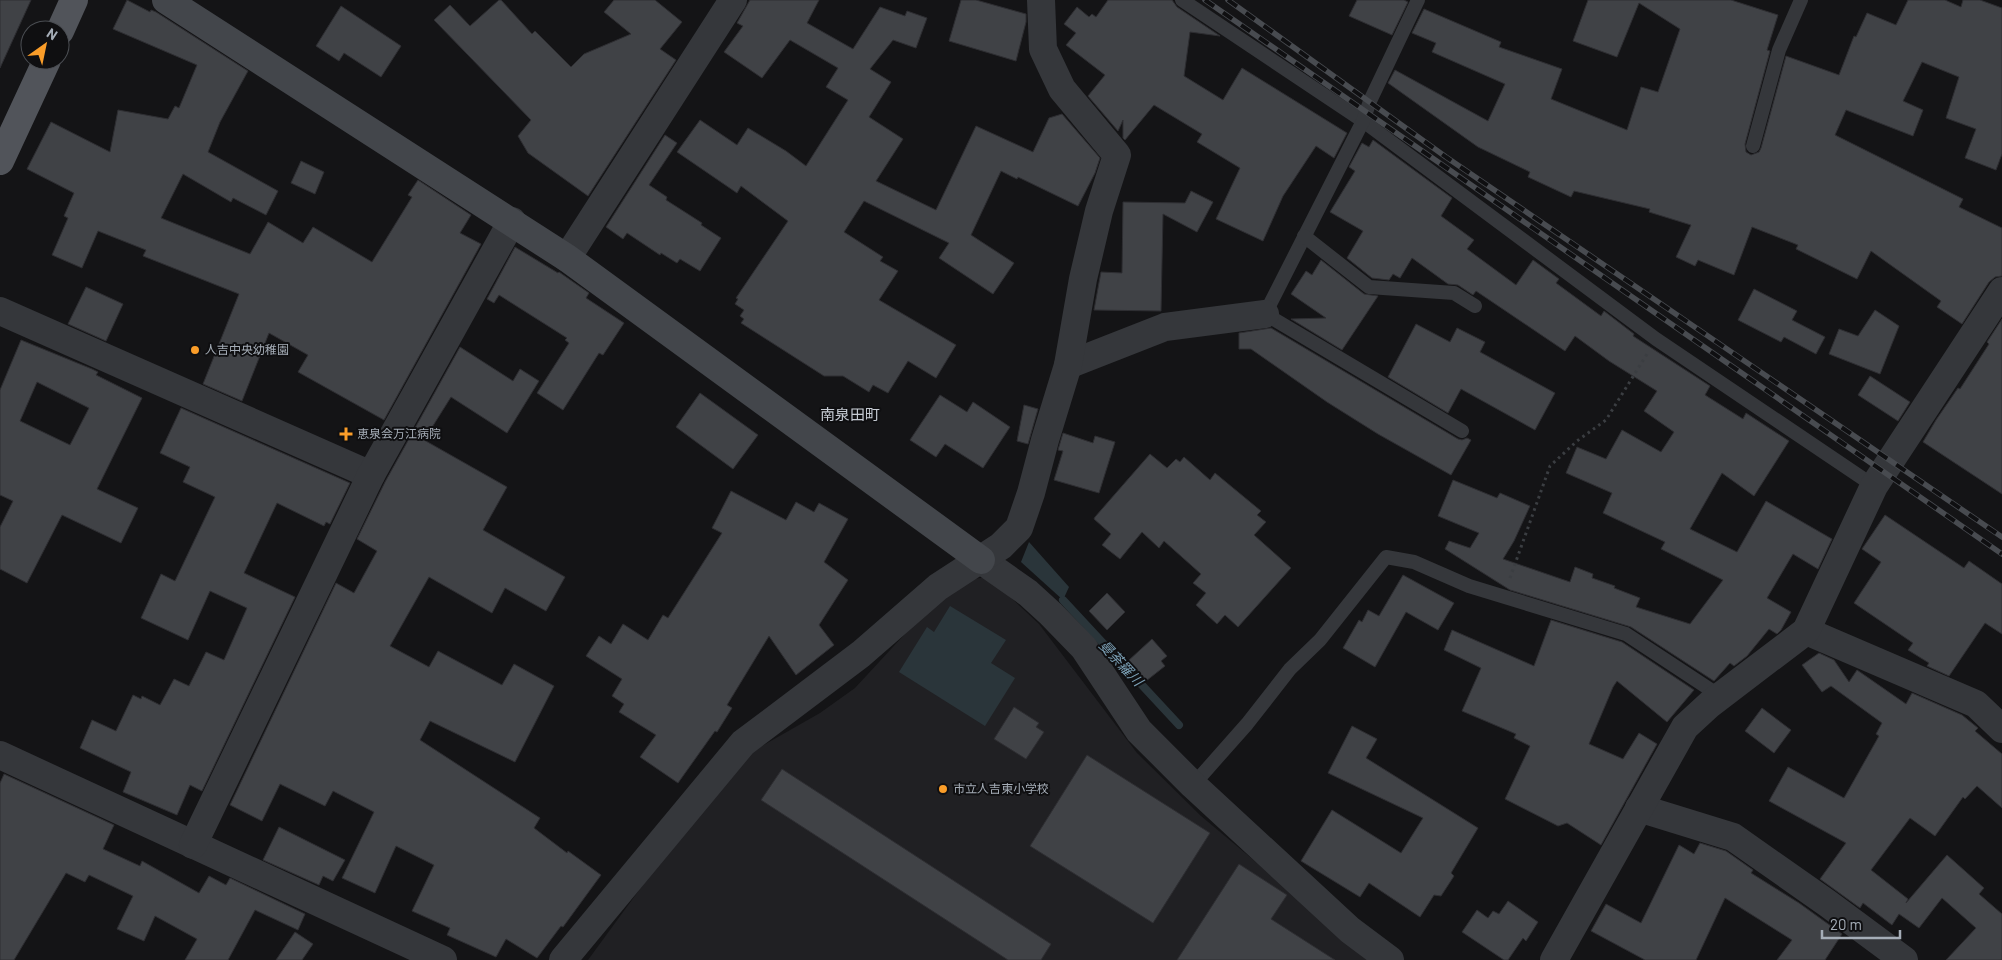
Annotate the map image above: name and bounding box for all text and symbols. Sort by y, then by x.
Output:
north arrow [20,20,70,70]
text: N [44,24,61,43]
place label: 人吉中央幼稚園 [205,342,289,356]
marker: 人吉中央幼稚園 [189,344,201,356]
district label: 南泉田町 [820,405,880,423]
place label: 恵泉会万江病院 [357,426,441,440]
marker: 恵泉会万江病院 [339,427,353,441]
water label: 曼荼羅川 [1096,636,1148,690]
place label: 市立人吉東小学校 [953,781,1049,795]
marker: 市立人吉東小学校 [937,783,949,795]
scale bar [1822,908,1900,940]
text: 20 m [1830,915,1862,933]

